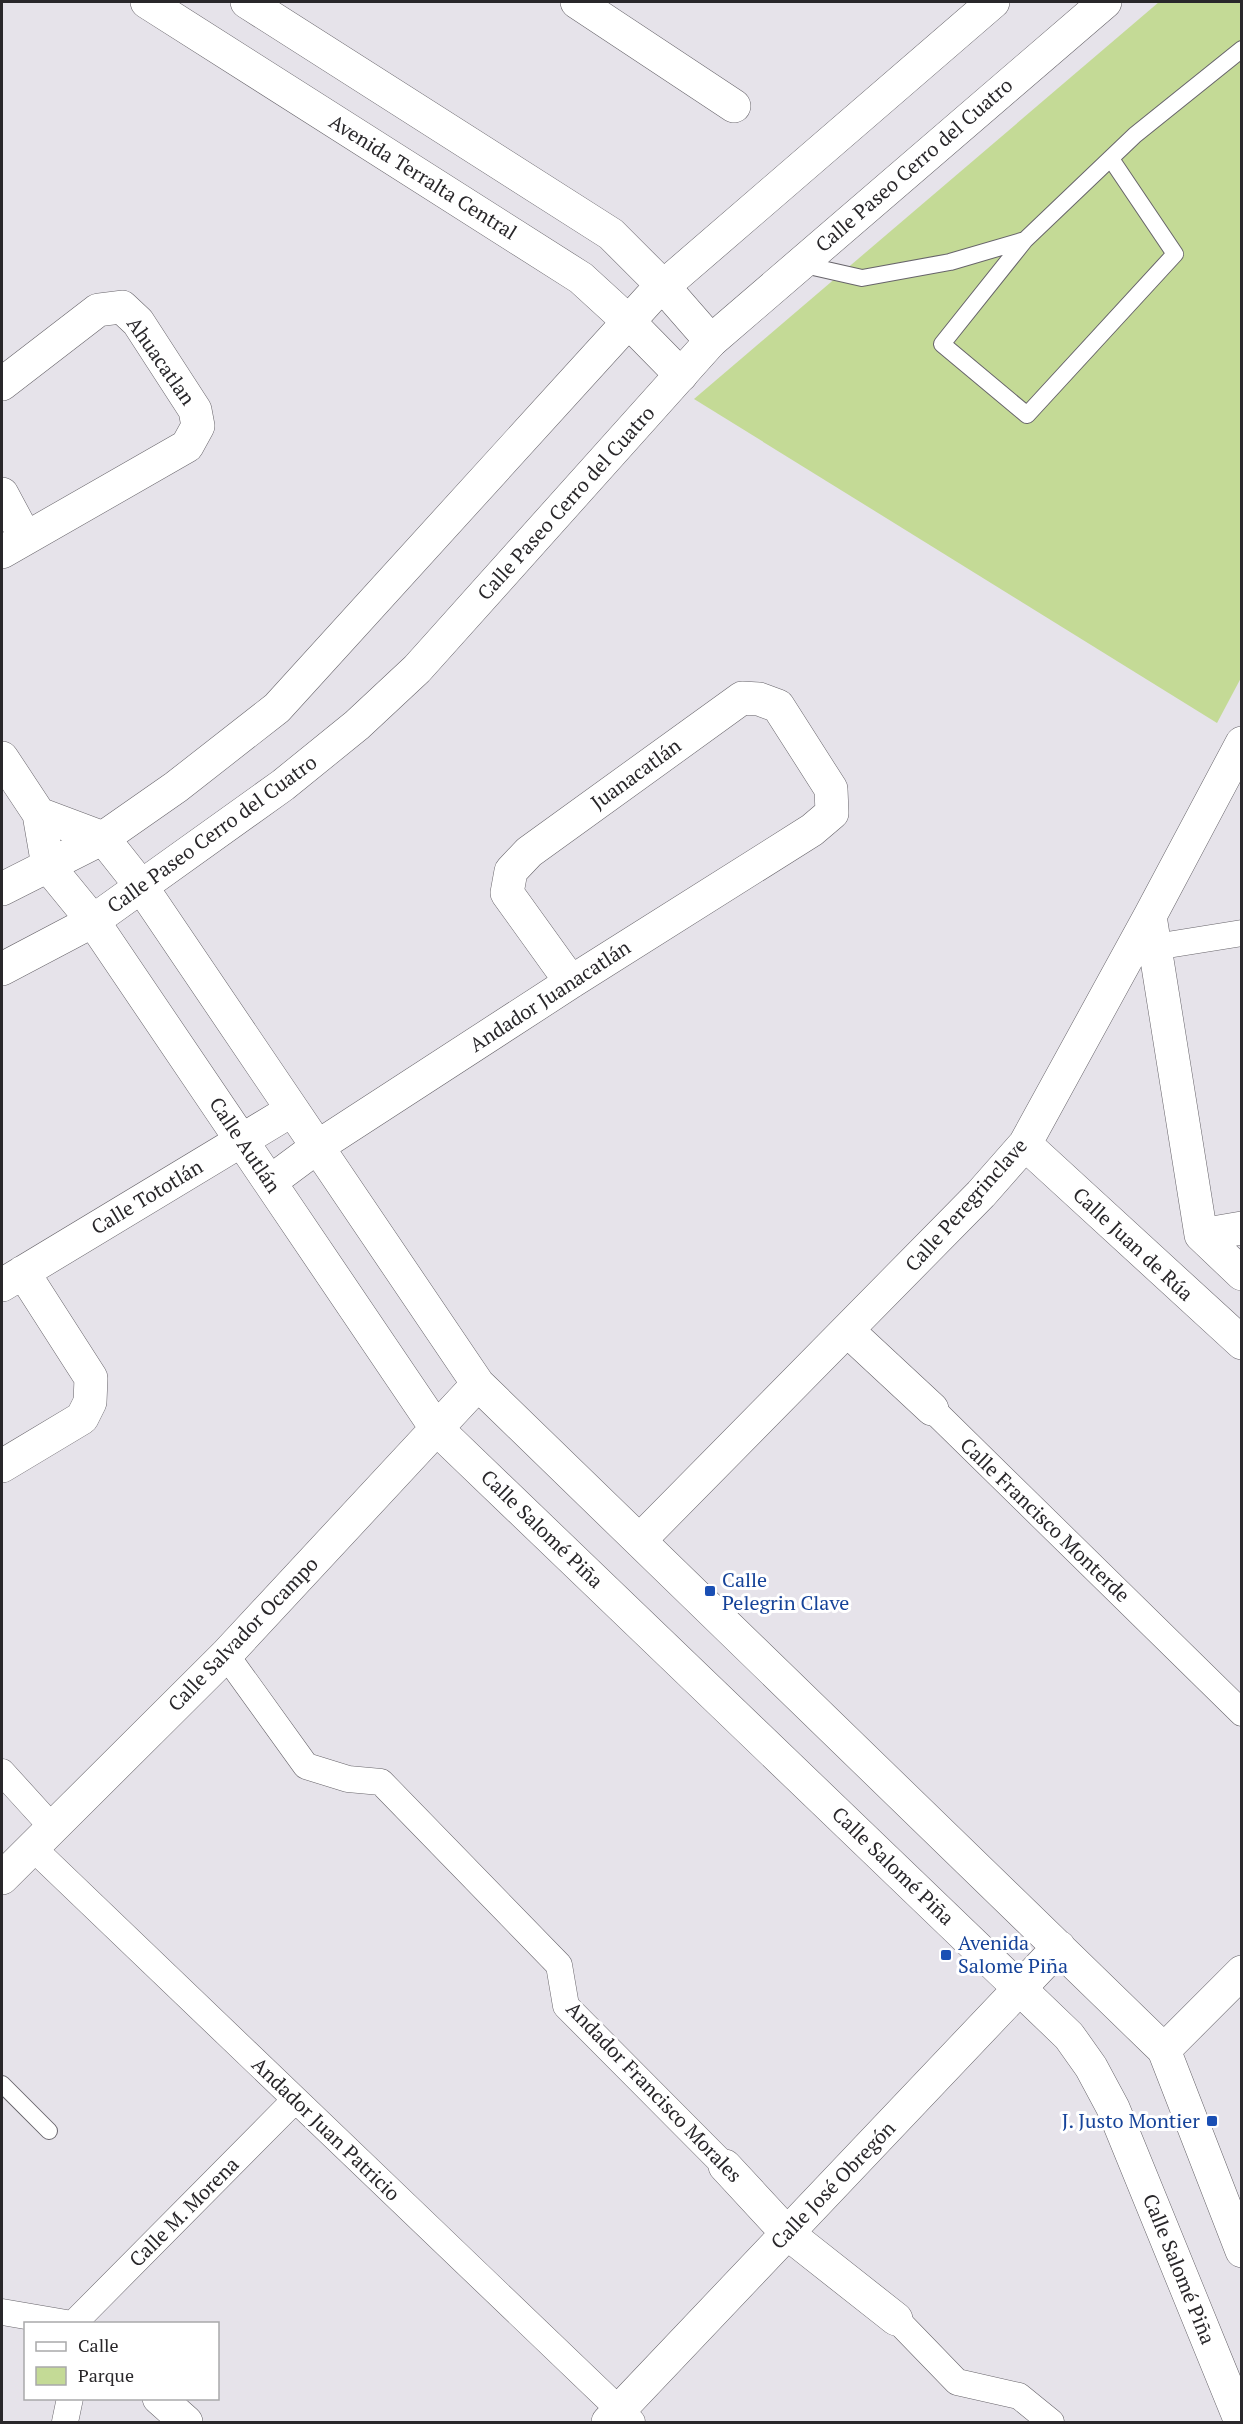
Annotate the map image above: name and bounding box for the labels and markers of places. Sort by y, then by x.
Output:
place label: Calle Pelegrin Clave [722,1566,849,1616]
marker: Calle Pelegrin Clave [703,1584,717,1598]
place label: Avenida Salome Piña [958,1929,1068,1979]
marker: Avenida Salome Piña [939,1948,953,1962]
place label: J. Justo Montier [1062,2107,1200,2134]
marker: J. Justo Montier [1205,2114,1219,2128]

